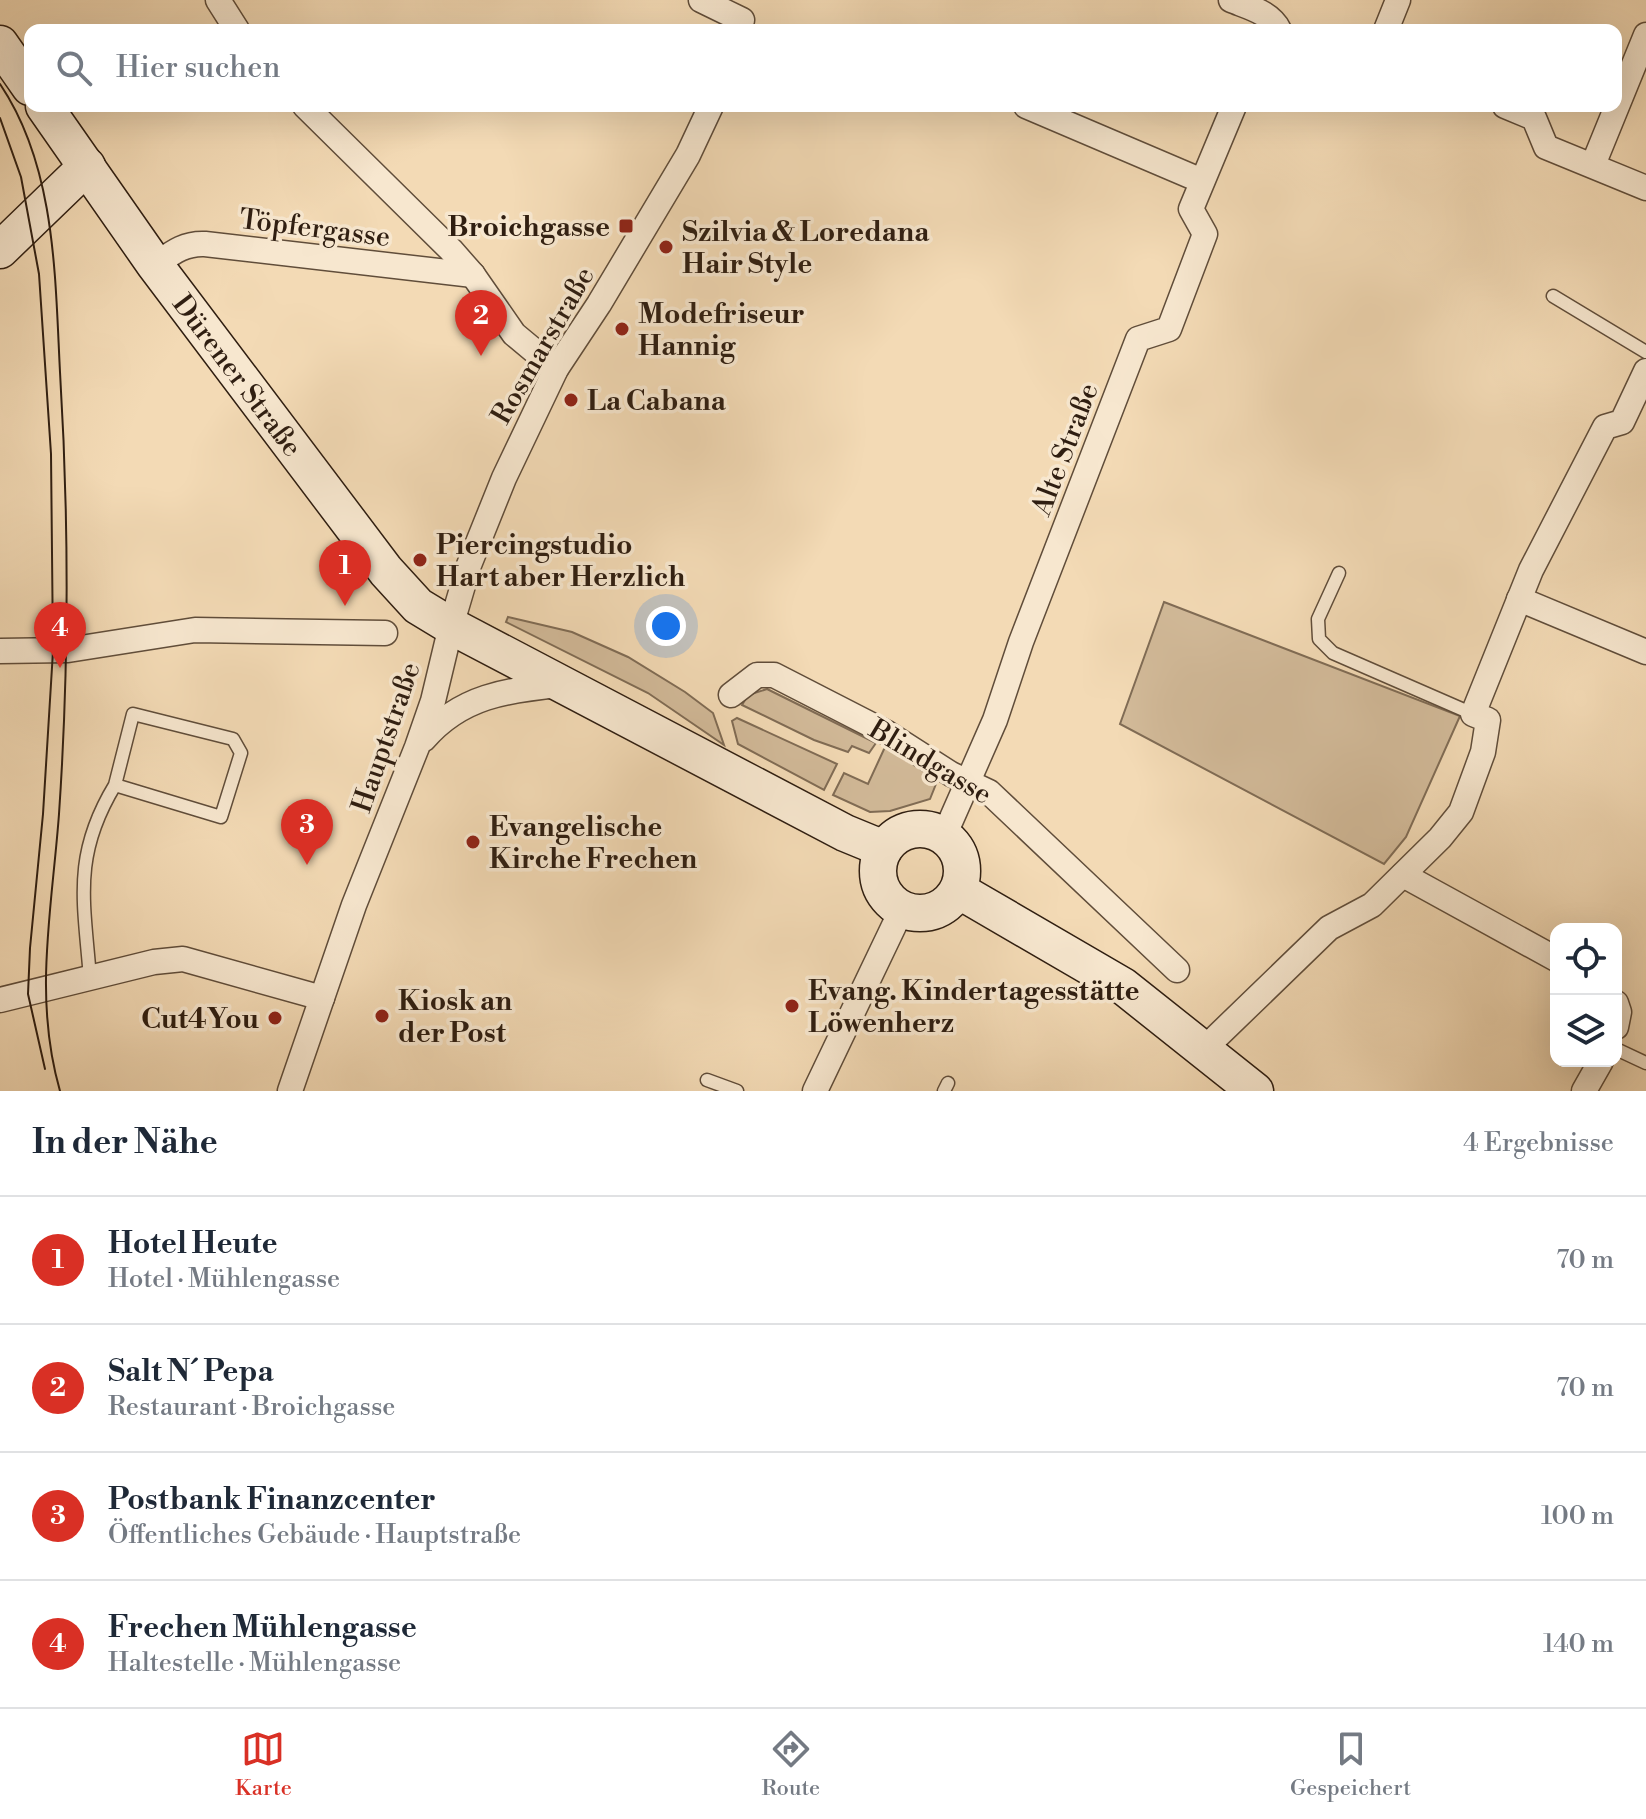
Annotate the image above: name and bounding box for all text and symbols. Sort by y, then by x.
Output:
search box [24,24,1622,112]
icon: search [52,46,96,90]
text: Hier suchen [116,49,280,87]
street label: Töpfergasse [237,202,392,255]
place label: Broichgasse [448,210,610,245]
place label: Szilvia & Loredana Hair Style [682,215,930,282]
marker: Broichgasse [617,217,635,235]
marker: Szilvia & Loredana Hair Style [657,238,675,256]
street label: Rosmarstraße [484,261,603,431]
street label: Dürener Straße [164,288,309,464]
pin: 2 [455,290,507,356]
place label: Modefriseur Hannig [638,297,805,364]
marker: Modefriseur Hannig [613,320,631,338]
street label: Alte Straße [1024,378,1107,522]
place label: La Cabana [587,384,727,419]
marker: La Cabana [562,391,580,409]
place label: Piercingstudio Hart aber Herzlich [436,528,685,595]
pin: 1 [319,540,371,606]
marker: Piercingstudio Hart aber Herzlich [411,551,429,569]
pin: 4 [34,602,86,668]
your location [646,606,686,646]
street label: Hauptstraße [344,658,429,817]
street label: Blindgasse [862,711,998,813]
pin: 3 [281,799,333,865]
place label: Evangelische Kirche Frechen [489,810,697,877]
marker: Evangelische Kirche Frechen [464,833,482,851]
map controls [1550,923,1622,1067]
button: locate [1550,923,1622,995]
place label: Evang. Kindertagesstätte Löwenherz [808,974,1139,1041]
place label: Kiosk an der Post [398,984,512,1051]
button: layers [1550,995,1622,1067]
marker: Evang. Kindertagesstätte Löwenherz [783,997,801,1015]
place label: Cut4You [141,1002,259,1037]
marker: Kiosk an der Post [373,1007,391,1025]
marker: Cut4You [266,1009,284,1027]
text: In der Nähe [32,1122,218,1164]
text: 4 Ergebnisse [1463,1127,1614,1159]
text: Hotel Heute [108,1225,278,1263]
text: 1 [52,1244,64,1276]
text: 70 m [1556,1244,1614,1276]
text: Hotel · Mühlengasse [108,1263,340,1295]
text: Salt N´ Pepa [108,1353,274,1391]
text: 2 [50,1372,66,1404]
text: 70 m [1556,1372,1614,1404]
text: Restaurant · Broichgasse [108,1391,395,1423]
text: Postbank Finanzcenter [108,1481,436,1519]
text: 3 [50,1500,66,1532]
text: 100 m [1541,1500,1614,1532]
text: Öffentliches Gebäude · Hauptstraße [108,1519,521,1551]
text: Frechen Mühlengasse [108,1609,417,1647]
text: 4 [49,1628,67,1660]
text: 140 m [1543,1628,1614,1660]
text: Haltestelle · Mühlengasse [108,1647,401,1679]
tab: Karte [235,1727,292,1802]
tab: Route [762,1727,820,1802]
tab: Gespeichert [1290,1727,1411,1802]

